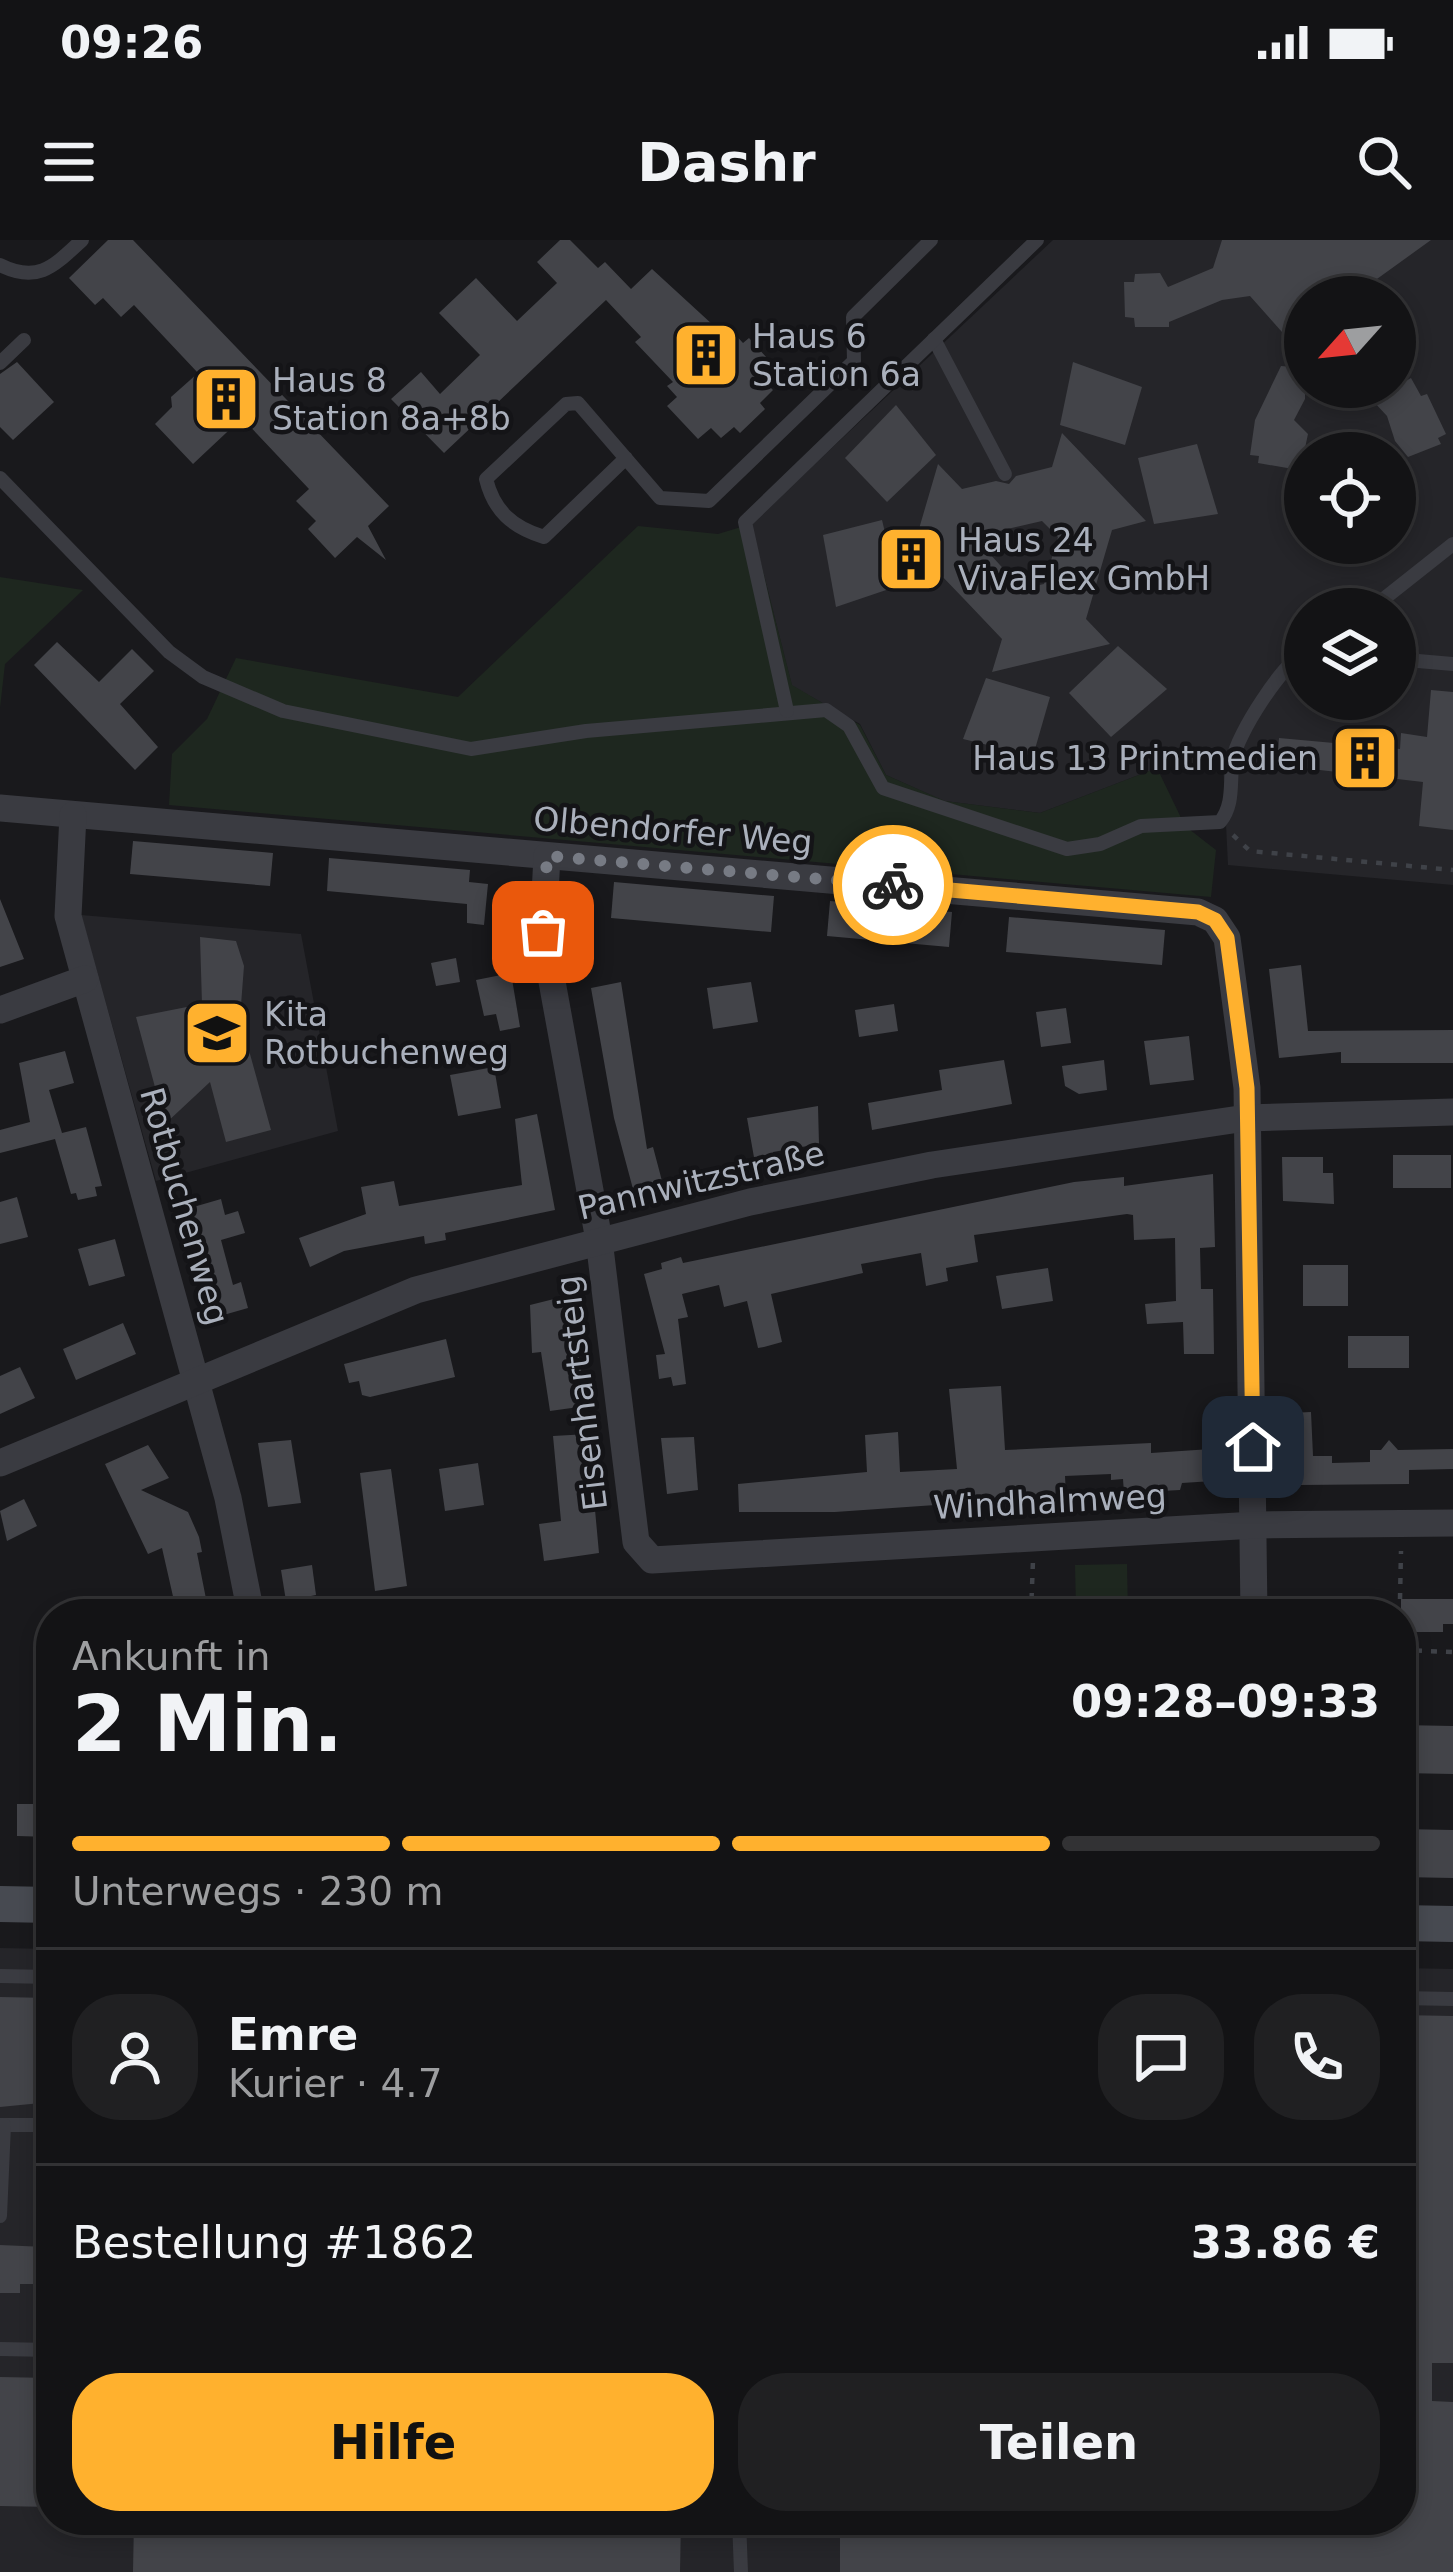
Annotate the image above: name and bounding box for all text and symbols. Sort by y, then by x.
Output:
text: 09:26 [60,16,203,69]
icon: menu [36,129,102,195]
icon: search [1351,129,1417,195]
text: Dashr [637,131,816,194]
north arrow [1284,276,1416,408]
map controls [1284,276,1416,720]
place label: Haus 6 Station 6a [752,317,921,394]
building icon: Haus 6 Station 6a [671,320,741,390]
place label: Haus 8 Station 8a+8b [272,361,511,438]
building icon: Haus 8 Station 8a+8b [191,364,261,434]
button: locate [1284,432,1416,564]
place label: Haus 24 VivaFlex GmbH [958,521,1210,598]
building icon: Haus 24 VivaFlex GmbH [876,524,946,594]
button: layers [1284,588,1416,720]
building icon: Haus 13 Printmedien [1330,723,1400,793]
place label: Haus 13 Printmedien [972,739,1318,778]
street label: Olbendorfer Weg [532,799,814,862]
courier [833,825,953,945]
icon: bike [860,852,926,918]
pin [492,881,594,983]
icon: bag [510,899,576,965]
place label: Kita Rotbuchenweg [264,995,509,1072]
school or university icon: Kita Rotbuchenweg [182,998,252,1068]
street label: Rotbuchenweg [132,1083,237,1329]
street label: Pannwitzstraße [574,1133,828,1228]
street label: Eisenhartsteig [548,1273,615,1513]
pin [1202,1396,1304,1498]
icon: home [1220,1414,1286,1480]
street label: Windhalmweg [932,1476,1168,1527]
text: Ankunft in [72,1634,271,1679]
text: 09:28–09:33 [1071,1675,1380,1728]
text: 2 Min. [72,1679,343,1769]
text: Unterwegs · 230 m [72,1869,444,1914]
button: person [72,1994,198,2120]
button: chat [1098,1994,1224,2120]
button: phone [1254,1994,1380,2120]
text: Emre [228,2008,358,2061]
text: Kurier · 4.7 [228,2061,442,2106]
text: Bestellung #1862 [72,2216,476,2269]
text: 33.86 € [1191,2216,1380,2269]
button: Hilfe [72,2373,714,2511]
button: Teilen [738,2373,1380,2511]

